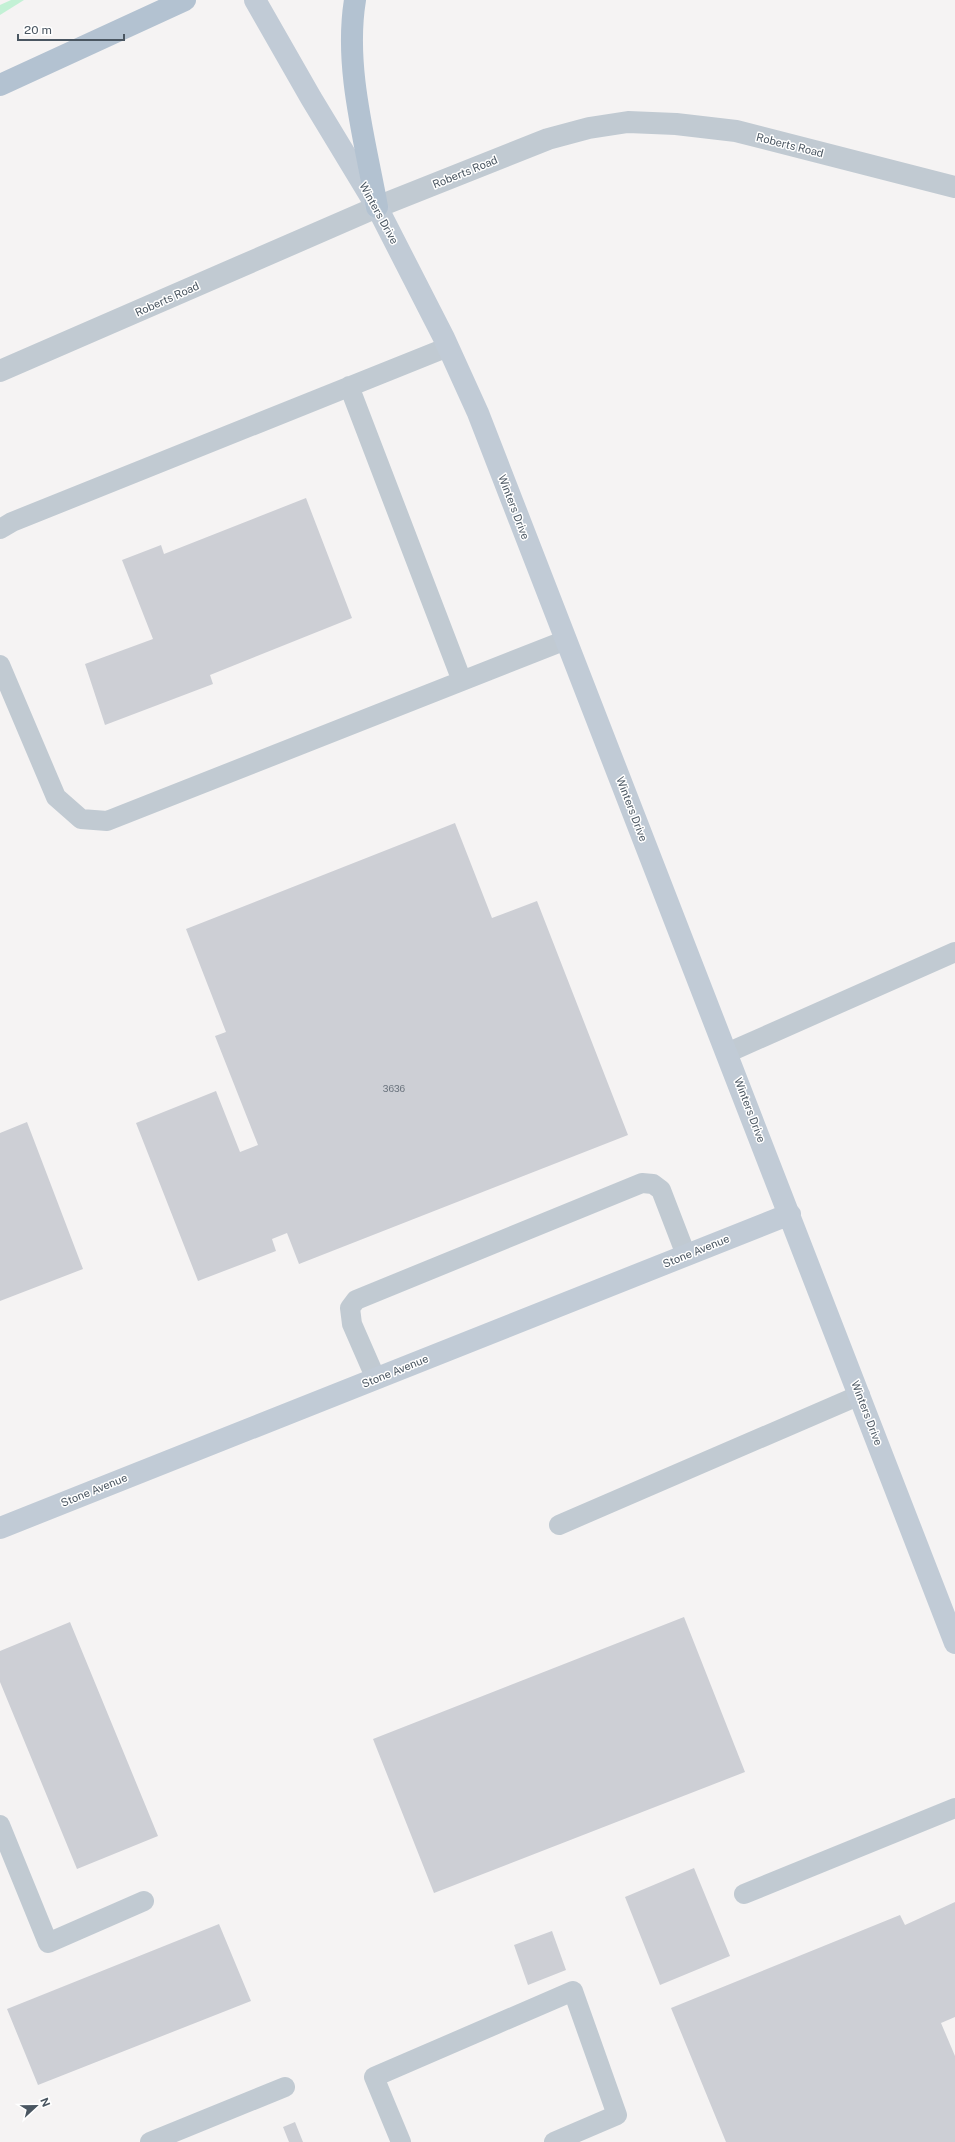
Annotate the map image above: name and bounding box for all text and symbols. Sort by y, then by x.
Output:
scale bar [18,16,124,42]
text: 20 m [24,23,52,37]
street label: Roberts Road [755,131,825,159]
street label: Roberts Road [431,154,499,190]
street label: Winters Drive [357,180,401,246]
street label: Roberts Road [133,279,201,319]
street label: Winters Drive [496,473,532,541]
street label: Winters Drive [614,775,650,843]
street label: Winters Drive [732,1076,768,1144]
house number: 3636 [383,1083,406,1094]
street label: Stone Avenue [661,1232,731,1270]
street label: Stone Avenue [360,1352,430,1390]
street label: Winters Drive [849,1379,885,1447]
street label: Stone Avenue [59,1471,129,1509]
north arrow [16,2086,56,2126]
text: N [38,2096,52,2108]

